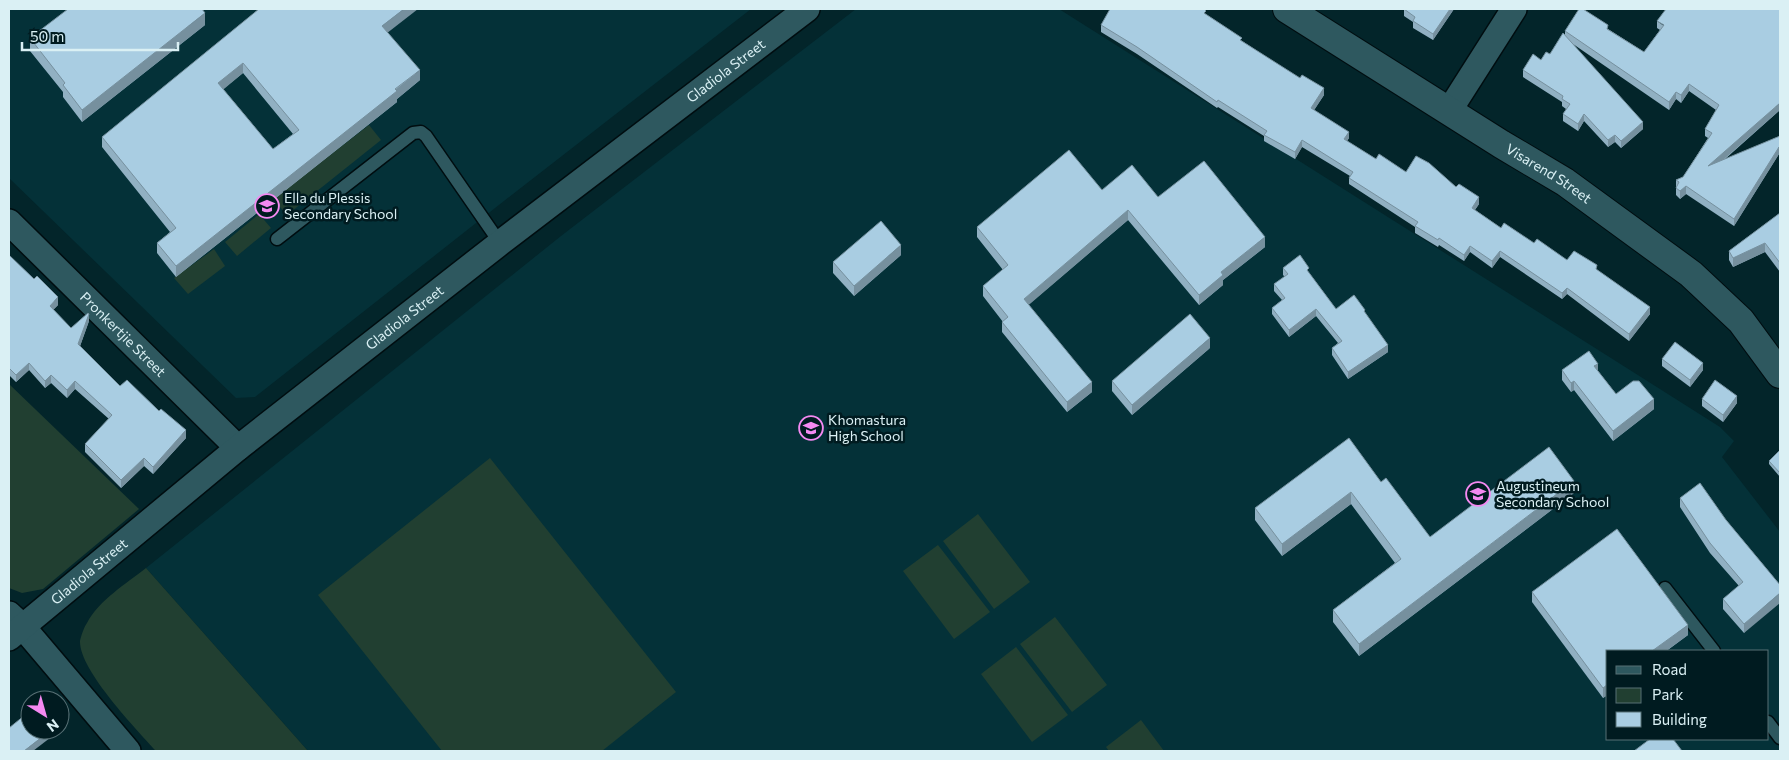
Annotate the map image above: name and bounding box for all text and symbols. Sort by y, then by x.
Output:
scale bar [22,20,179,52]
text: 50 m [30,27,64,45]
street label: Gladiola Street [683,35,768,106]
street label: Visarend Street [1503,140,1595,207]
place label: Ella du Plessis Secondary School [284,189,397,222]
school or university icon: Ella du Plessis Secondary School [254,193,280,219]
street label: Gladiola Street [362,281,447,353]
street label: Pronkertjie Street [77,288,170,380]
place label: Khomastura High School [828,411,906,444]
school or university icon: Khomastura High School [798,415,824,441]
place label: Augustineum Secondary School [1496,477,1609,510]
school or university icon: Augustineum Secondary School [1465,481,1491,507]
street label: Gladiola Street [47,534,131,608]
legend [1606,650,1769,740]
text: Road [1652,660,1687,678]
text: Park [1652,685,1683,703]
north arrow [20,690,70,740]
text: Building [1652,710,1707,728]
text: N [44,716,62,736]

